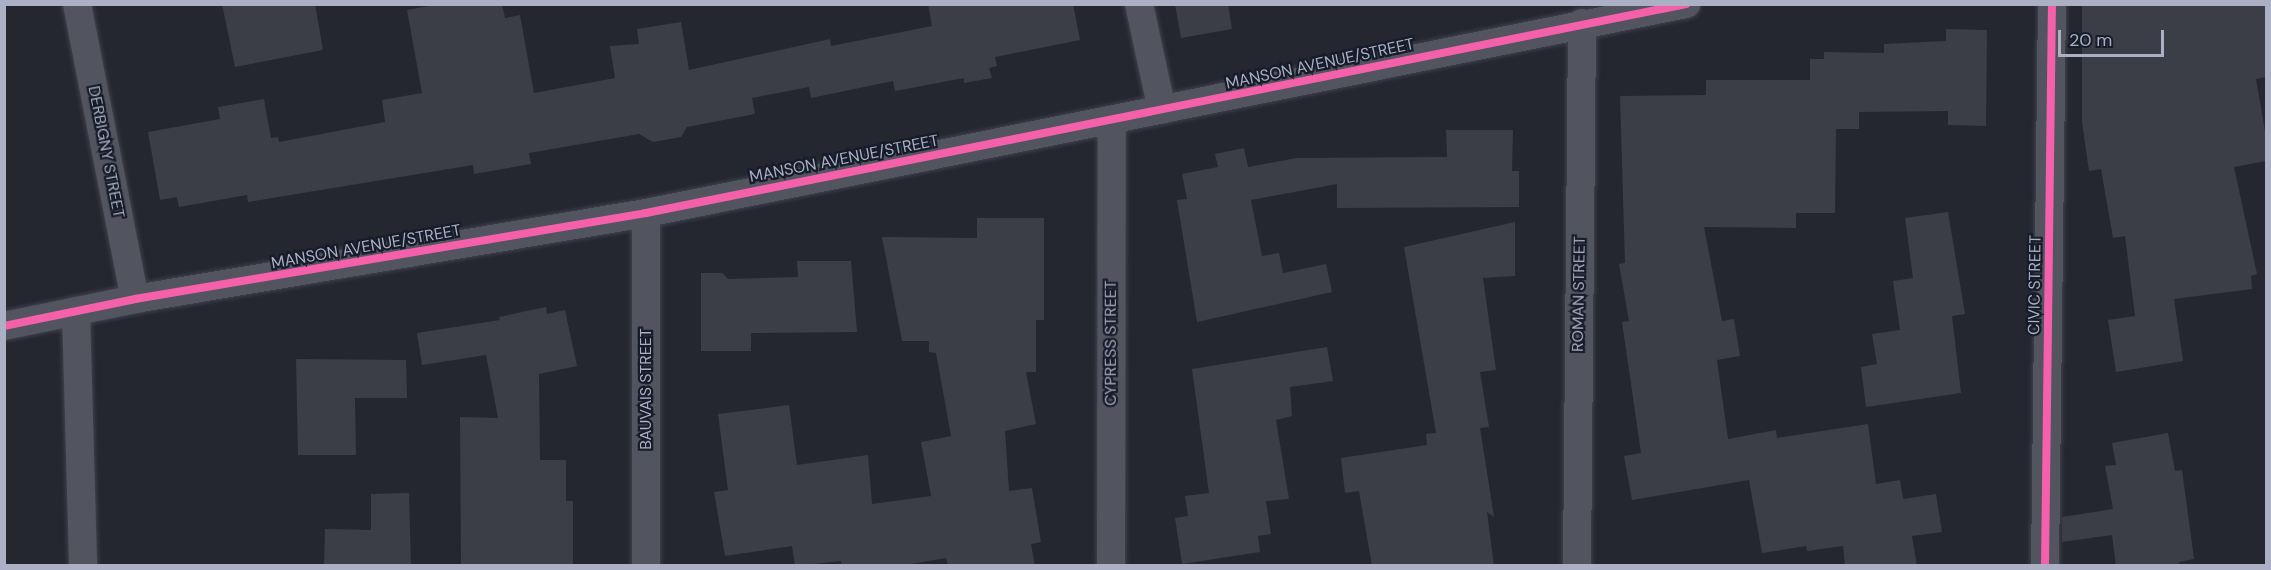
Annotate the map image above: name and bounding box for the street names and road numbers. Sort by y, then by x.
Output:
street label: MANSON AVENUE/STREET [1224,35,1416,93]
street label: DERBIGNY STREET [84,84,128,220]
street label: MANSON AVENUE/STREET [748,131,940,187]
street label: MANSON AVENUE/STREET [270,221,462,273]
street label: CIVIC STREET [2025,235,2045,335]
street label: ROMAN STREET [1568,236,1590,352]
street label: CYPRESS STREET [1101,280,1121,406]
street label: BAUVAIS STREET [636,328,656,450]

